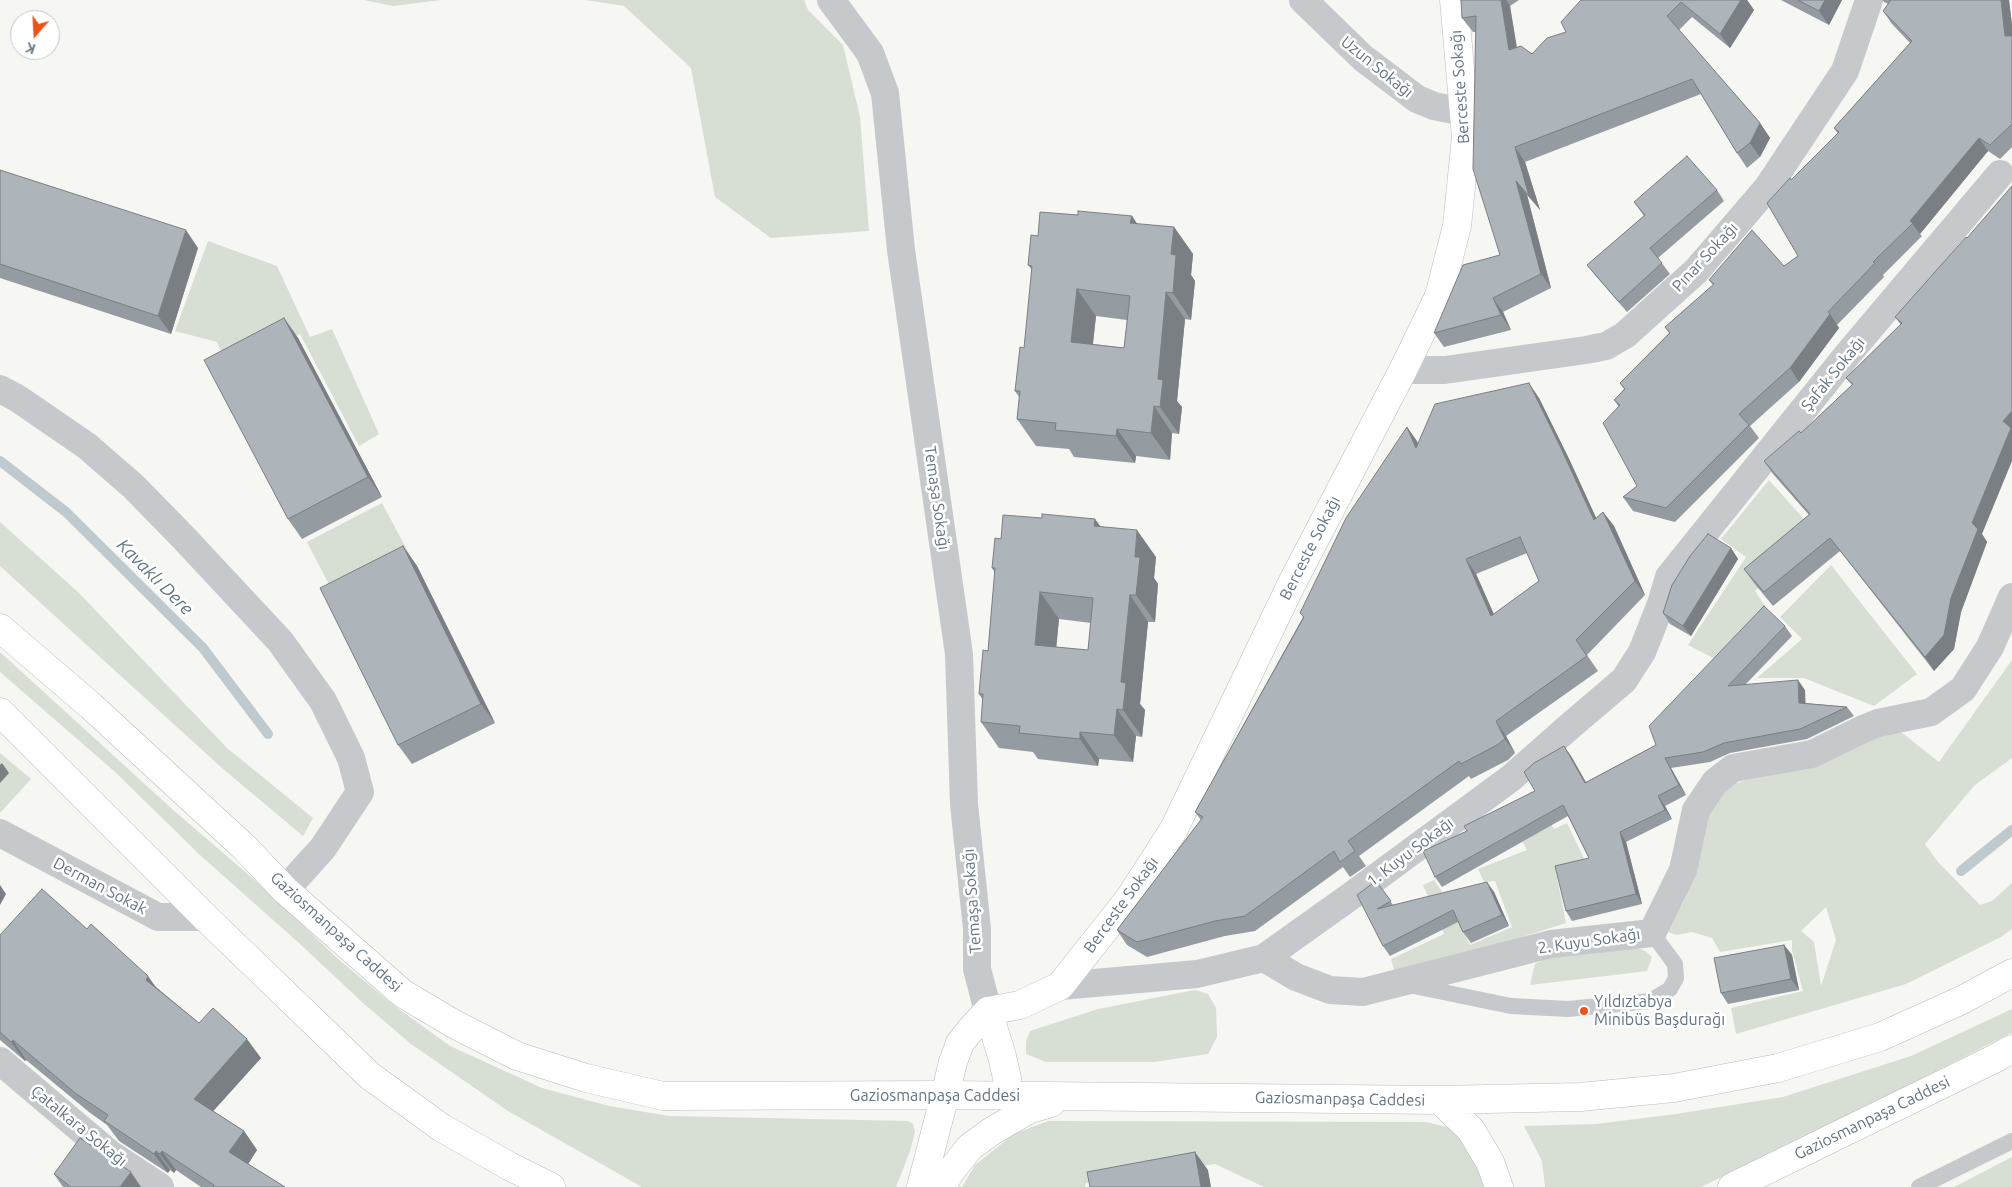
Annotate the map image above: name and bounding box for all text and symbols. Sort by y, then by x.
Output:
north arrow [10,10,60,60]
street label: Berceste Sokağı [1446,29,1474,145]
street label: Uzun Sokağı [1337,32,1417,102]
text: K [23,39,37,57]
street label: Pınar Sokağı [1668,218,1742,296]
street label: Şafak Sokağı [1797,333,1869,415]
street label: Temaşa Sokağı [920,445,954,551]
street label: Berceste Sokağı [1276,493,1344,603]
water label: Kavaklı Dere [112,534,198,620]
street label: 1. Kuyu Sokağı [1363,813,1457,891]
street label: Temaşa Sokağı [959,848,985,954]
street label: Derman Sokak [50,853,150,919]
street label: Berceste Sokağı [1080,853,1162,957]
street label: Gaziosmanpaşa Caddesi [266,868,406,996]
street label: 2. Kuyu Sokağı [1537,924,1641,958]
place label: Yıldıztabya Minibüs Başdurağı [1594,992,1725,1030]
marker: Yıldıztabya Minibüs Başdurağı [1578,1005,1590,1017]
street label: Gaziosmanpaşa Caddesi [1791,1072,1953,1164]
street label: Çatalkara Sokağı [27,1081,131,1171]
street label: Gaziosmanpaşa Caddesi [850,1086,1020,1106]
street label: Gaziosmanpaşa Caddesi [1255,1088,1425,1110]

